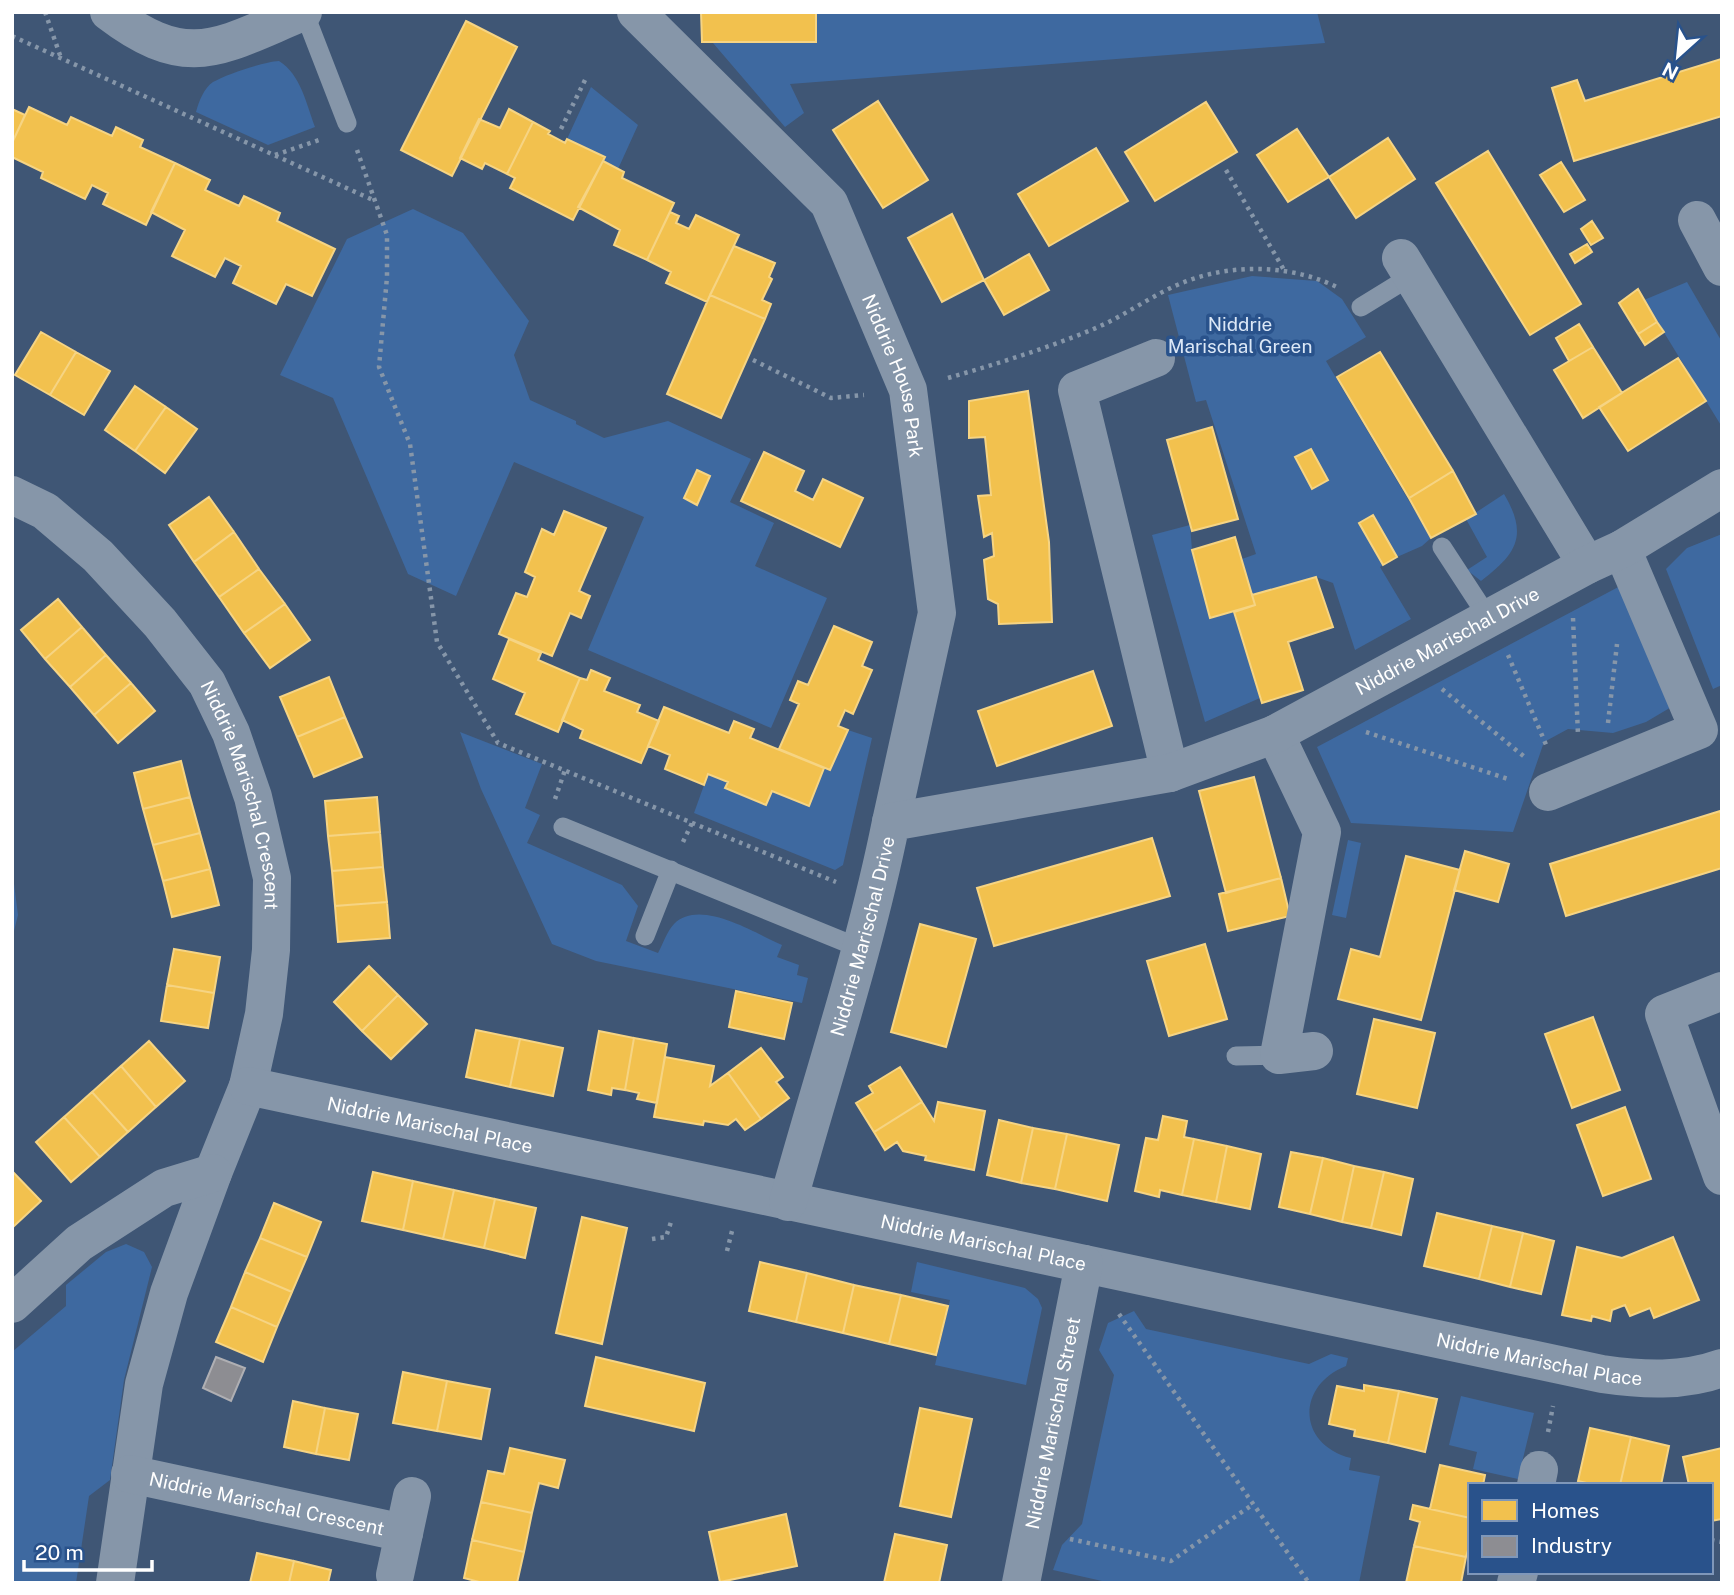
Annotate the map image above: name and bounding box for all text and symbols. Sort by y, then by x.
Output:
north arrow [1643,21,1713,91]
text: N [1659,58,1682,84]
street label: Niddrie House Park [858,291,928,459]
park label: Niddrie Marischal Green [1168,313,1312,357]
street label: Niddrie Marischal Drive [1352,582,1543,699]
street label: Niddrie Marischal Crescent [196,677,283,910]
street label: Niddrie Marischal Drive [826,834,899,1039]
street label: Niddrie Marischal Place [325,1092,535,1157]
street label: Niddrie Marischal Place [879,1210,1088,1275]
street label: Niddrie Marischal Street [1021,1315,1084,1531]
street label: Niddrie Marischal Place [1434,1328,1643,1389]
street label: Niddrie Marischal Crescent [147,1467,387,1539]
legend [1468,1483,1713,1574]
text: Homes [1531,1498,1599,1523]
scale bar [24,1528,152,1572]
text: Industry [1531,1533,1612,1558]
text: 20 m [35,1540,84,1565]

